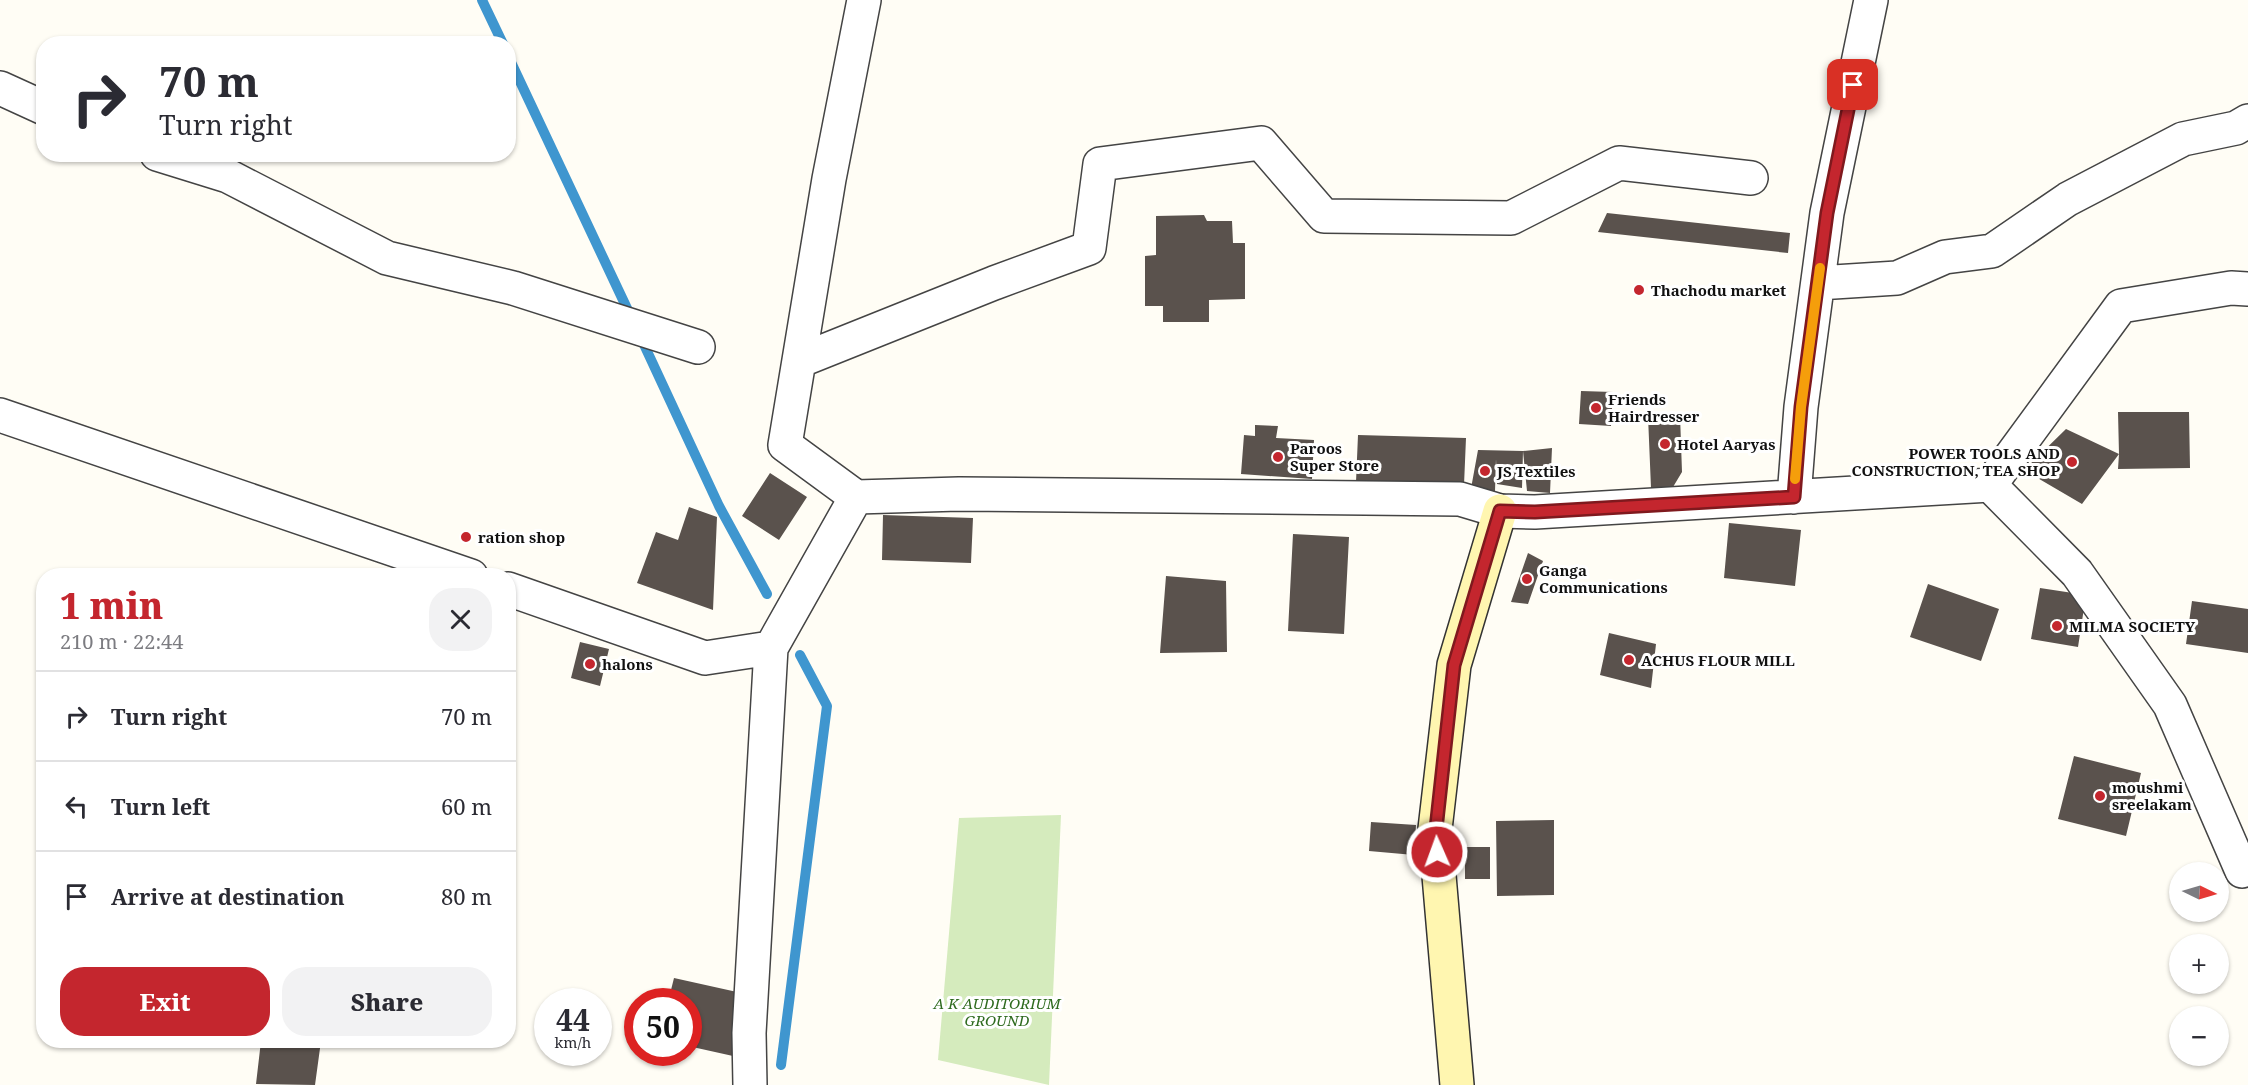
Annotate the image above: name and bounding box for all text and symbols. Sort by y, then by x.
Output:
text: 70 m [159,52,259,109]
pin [1827,59,1878,110]
icon: right [60,60,138,138]
icon: arrive [1836,68,1869,101]
text: Turn right [159,106,292,143]
place label: Thachodu market [1651,280,1786,300]
marker: Thachodu market [1632,283,1646,297]
place label: Friends Hairdresser [1608,389,1700,426]
marker: Friends Hairdresser [1589,401,1603,415]
place label: Hotel Aaryas [1677,434,1775,454]
marker: Hotel Aaryas [1658,437,1672,451]
place label: Paroos Super Store [1290,438,1379,475]
place label: POWER TOOLS AND CONSTRUCTION, TEA SHOP [1852,443,2060,480]
marker: Paroos Super Store [1271,450,1285,464]
marker: POWER TOOLS AND CONSTRUCTION, TEA SHOP [2065,455,2079,469]
place label: JS Textiles [1496,461,1575,481]
marker: JS Textiles [1478,464,1492,478]
place label: ration shop [478,527,565,547]
marker: ration shop [459,530,473,544]
place label: Ganga Communications [1539,560,1668,597]
marker: Ganga Communications [1520,572,1534,586]
text: 1 min [60,581,163,630]
button: close [429,588,492,651]
place label: MILMA SOCIETY [2069,616,2196,636]
marker: MILMA SOCIETY [2050,619,2064,633]
text: 210 m · 22:44 [60,628,183,655]
place label: ACHUS FLOUR MILL [1641,650,1795,670]
marker: ACHUS FLOUR MILL [1622,653,1636,667]
place label: halons [602,654,653,674]
marker: halons [583,657,597,671]
icon: right [60,700,93,733]
text: Turn right [111,701,227,731]
text: 70 m [441,701,492,731]
place label: moushmi sreelakam [2112,777,2192,814]
marker: moushmi sreelakam [2093,789,2107,803]
icon: left [60,790,93,823]
text: Turn left [111,791,210,821]
text: 60 m [441,791,492,821]
position arrow [1405,820,1469,884]
north arrow [2169,862,2229,922]
map controls [2169,862,2229,1066]
icon: arrive [60,880,93,913]
text: Arrive at destination [111,881,345,911]
text: 80 m [441,881,492,911]
button: + [2169,934,2229,994]
button: Exit [60,967,270,1036]
button: Share [282,967,492,1036]
speed limit sign: 50 [624,988,702,1066]
park label: A K AUDITORIUM GROUND [933,993,1061,1030]
text: 44 [556,999,590,1040]
button: − [2169,1006,2229,1066]
text: km/h [555,1032,591,1052]

